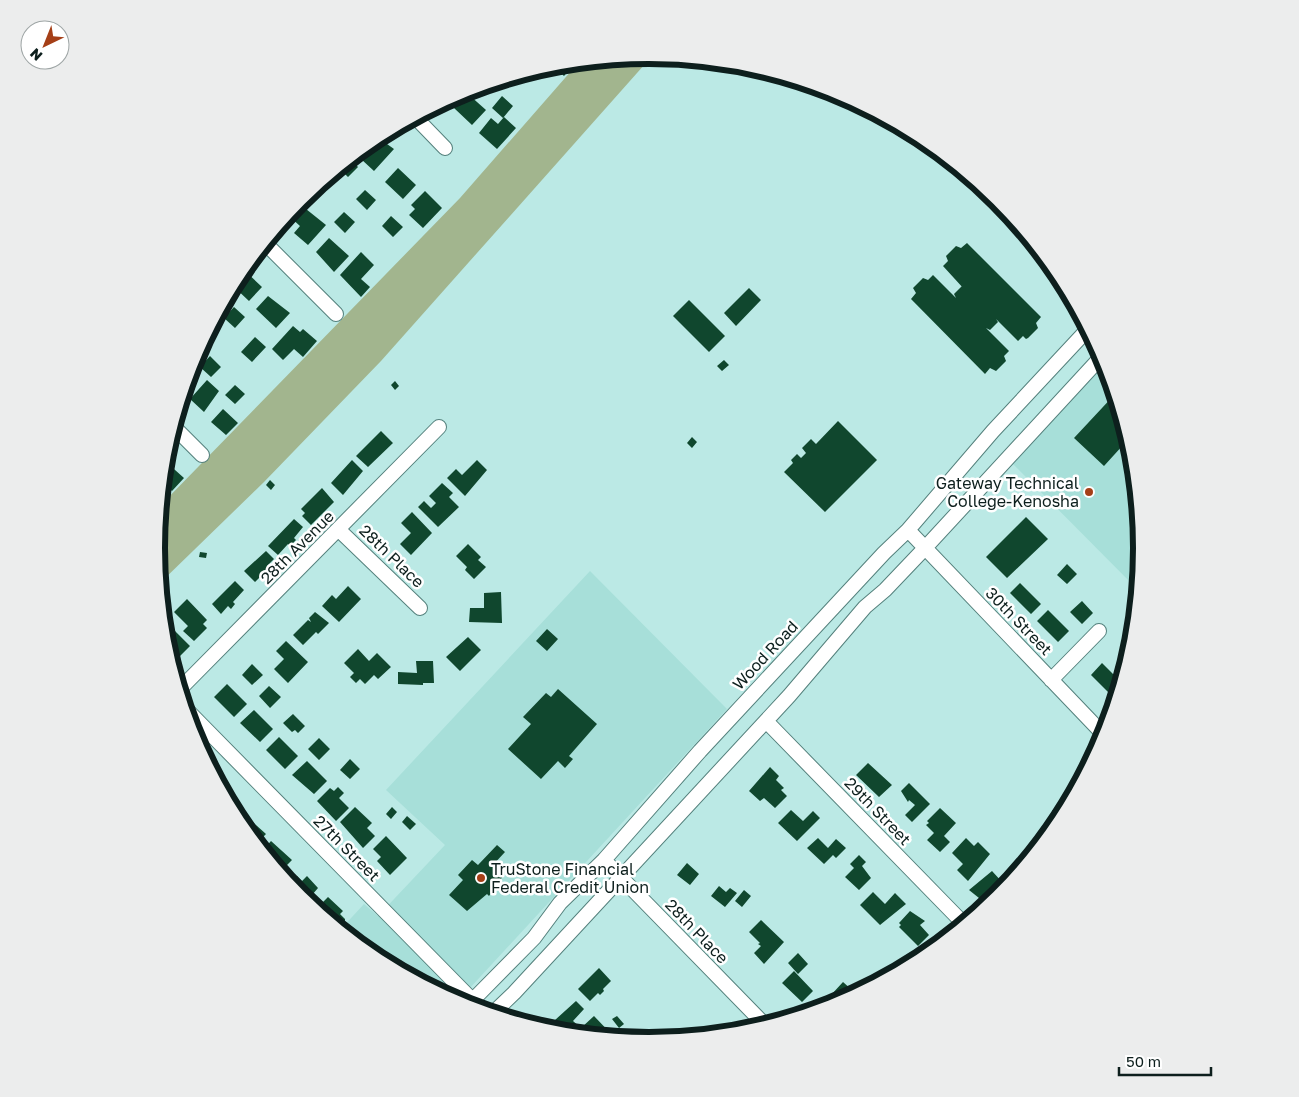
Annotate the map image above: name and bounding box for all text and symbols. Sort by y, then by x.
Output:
north arrow [20,20,70,70]
text: N [26,45,45,65]
place label: Gateway Technical College-Kenosha [936,473,1079,511]
marker: Gateway Technical College-Kenosha [1083,486,1095,498]
street label: 28th Avenue [256,506,338,588]
street label: 28th Place [356,520,428,592]
street label: 30th Street [982,583,1056,659]
street label: Wood Road [728,616,802,694]
street label: 29th Street [841,773,915,849]
street label: 27th Street [310,811,384,885]
place label: TruStone Financial Federal Credit Union [491,859,649,897]
marker: TruStone Financial Federal Credit Union [475,872,487,884]
street label: 28th Place [661,895,733,967]
scale bar [1119,1044,1212,1076]
text: 50 m [1126,1052,1161,1070]

